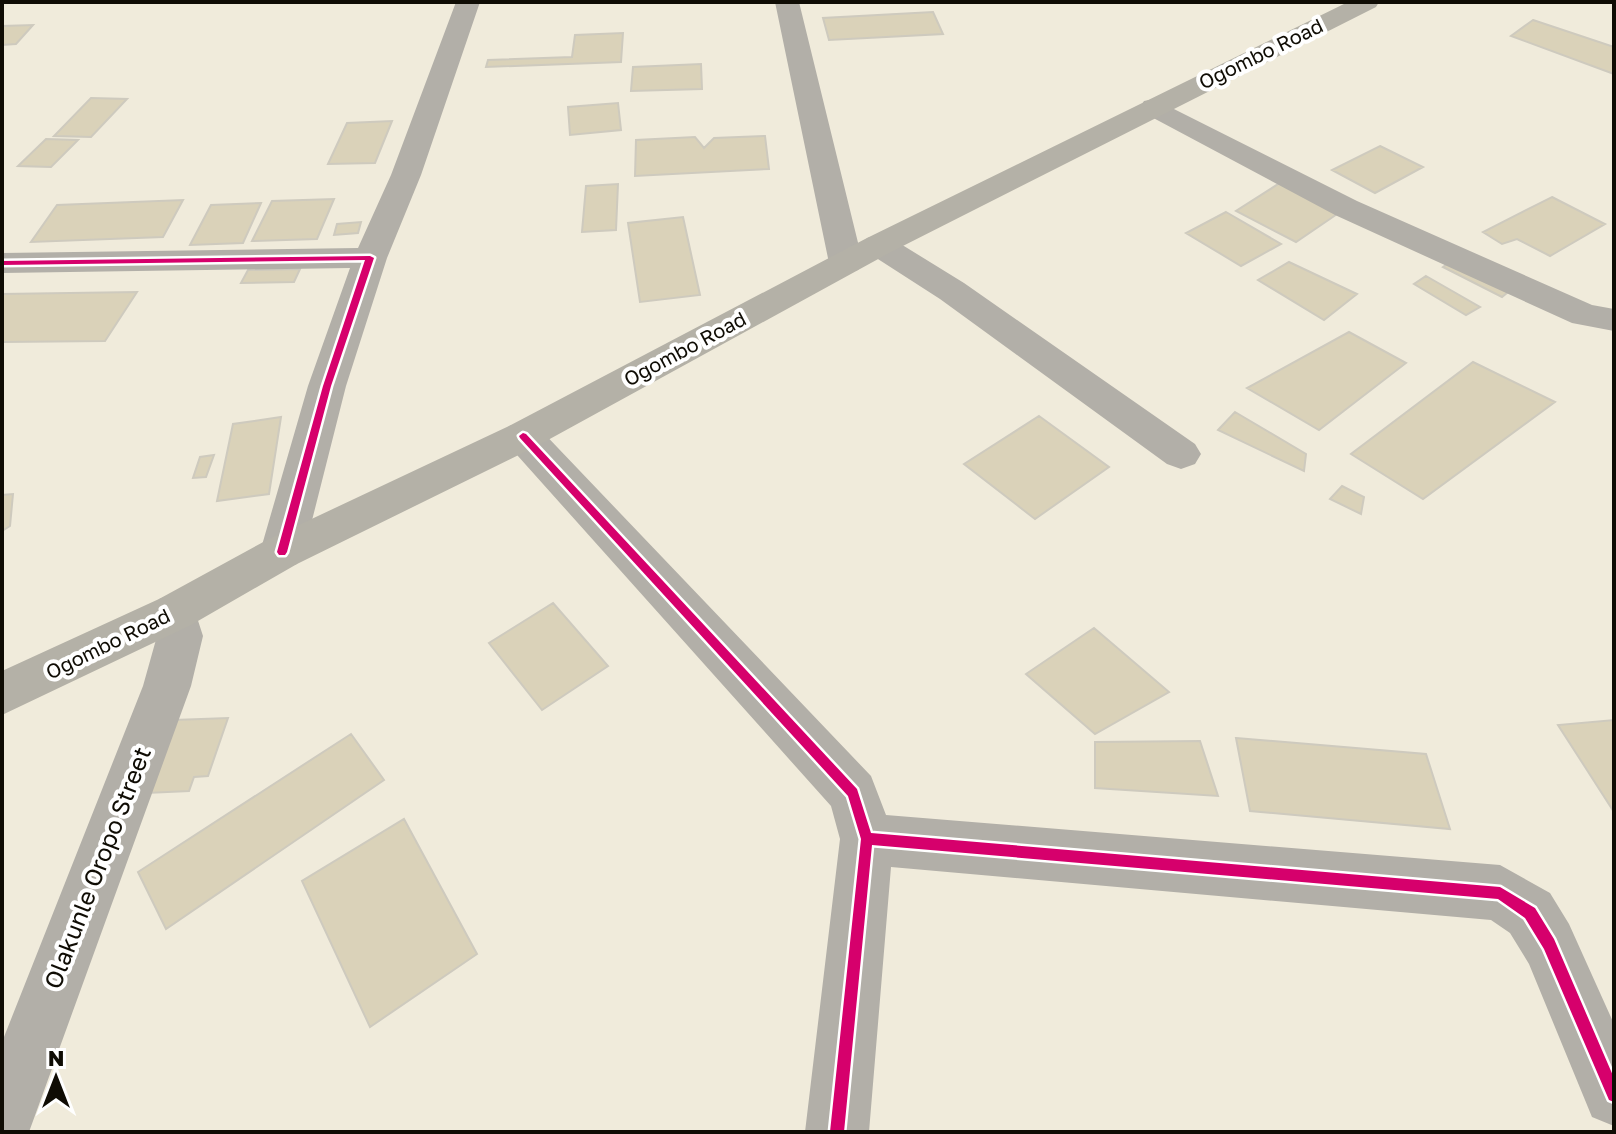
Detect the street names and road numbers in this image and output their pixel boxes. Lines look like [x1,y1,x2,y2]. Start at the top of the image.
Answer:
street label: Ogombo Road [1195,13,1327,94]
street label: Ogombo Road [619,306,750,390]
street label: Ogombo Road [42,603,174,684]
street label: Olakunle Oropo Street [37,742,156,992]

